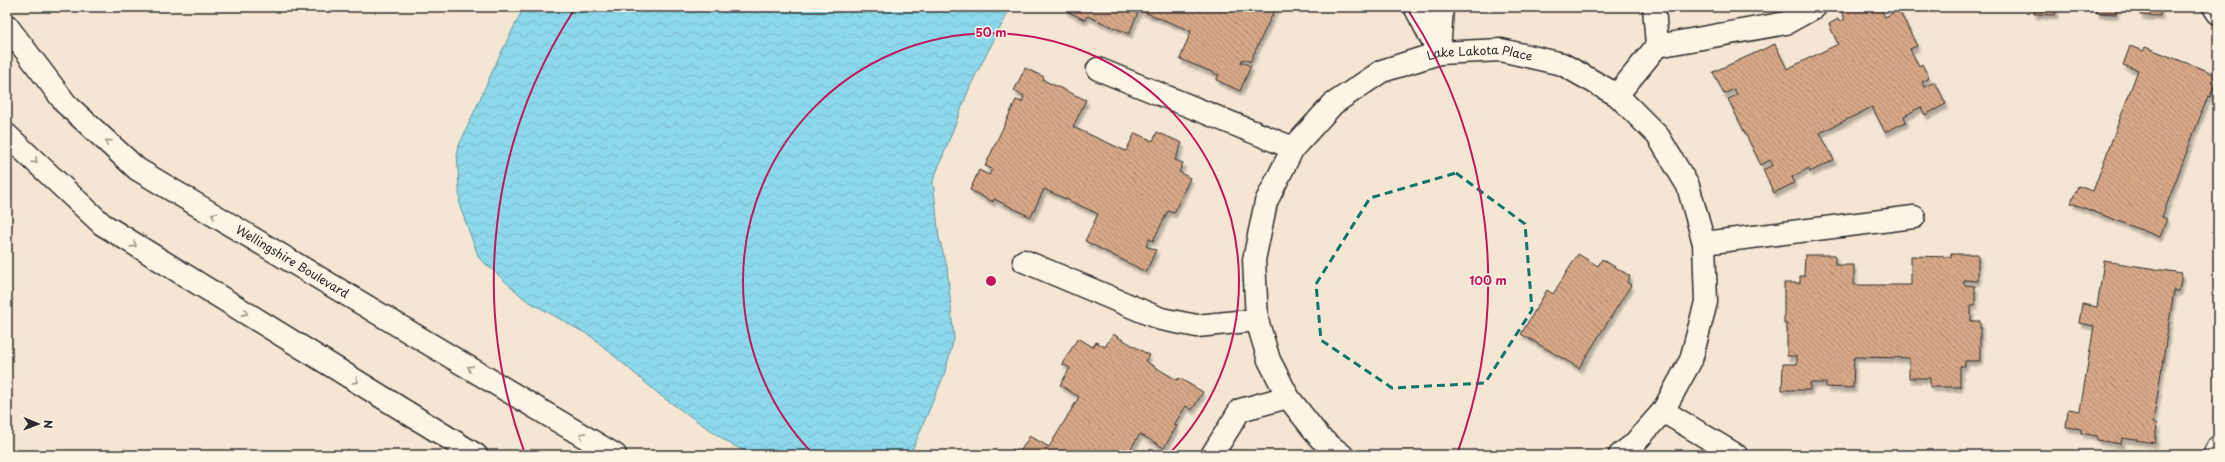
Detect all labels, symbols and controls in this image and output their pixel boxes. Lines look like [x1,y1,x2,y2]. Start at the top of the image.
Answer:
text: 50 m [975,23,1007,41]
street label: Lake Lakota Place [1424,40,1534,65]
one-way arrow [105,139,113,146]
one-way arrow [30,157,38,164]
one-way arrow [211,213,218,220]
street label: Wellingshire Boulevard [233,220,353,302]
one-way arrow [130,240,137,247]
text: 100 m [1469,271,1507,289]
centre of rings [984,274,998,288]
one-way arrow [241,308,248,315]
one-way arrow [467,366,474,373]
one-way arrow [352,376,359,384]
north arrow [18,404,58,444]
text: N [40,420,57,429]
one-way arrow [579,432,586,440]

